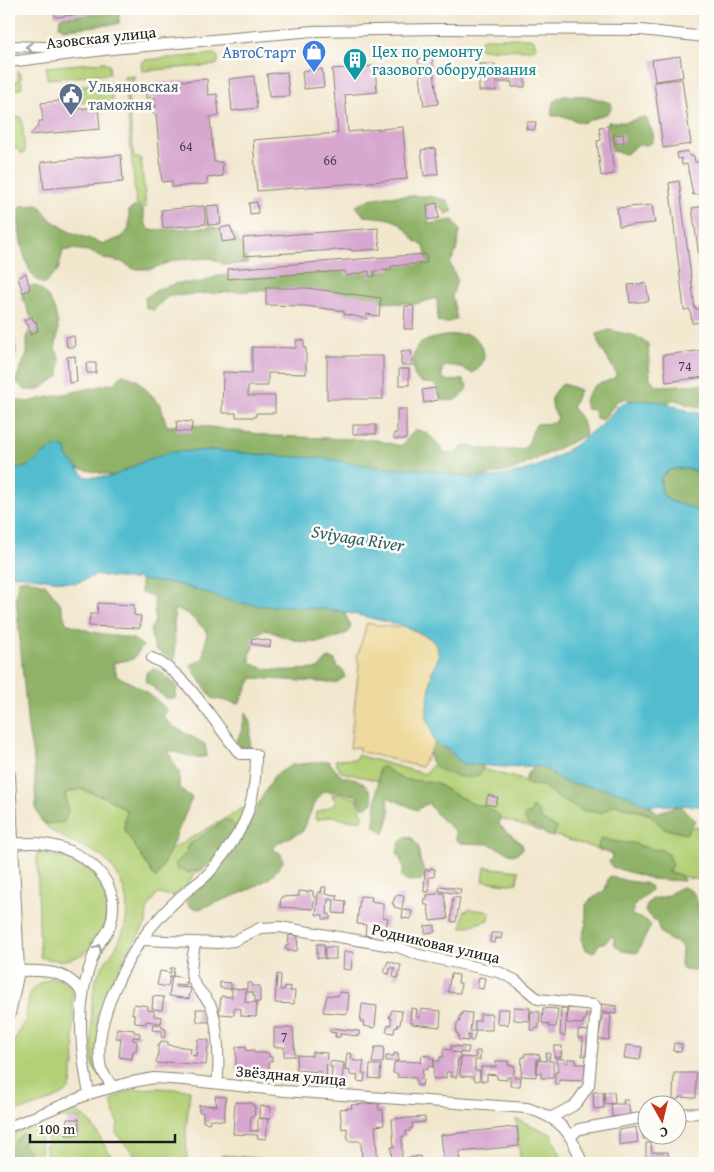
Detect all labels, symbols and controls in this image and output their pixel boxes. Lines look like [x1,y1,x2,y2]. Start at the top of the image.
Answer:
street label: Азовская улица [45,19,158,55]
shop icon: АвтоСтарт [301,39,327,73]
place label: Цех по ремонту газового оборудования [372,39,536,81]
place label: АвтоСтарт [222,40,296,64]
one-way arrow [24,41,32,52]
building icon: Цех по ремонту газового оборудования [342,47,368,81]
place label: Ульяновская таможня [88,74,179,116]
public building icon: Ульяновская таможня [58,82,84,116]
house number: 64 [179,136,193,156]
house number: 66 [323,150,337,170]
house number: 74 [678,356,692,376]
water label: Sviyaga River [310,517,408,559]
street label: Родниковая улица [369,917,503,970]
one-way arrow [92,944,102,953]
house number: 7 [281,1027,288,1047]
street label: Звёздная улица [235,1058,348,1092]
north arrow [636,1094,686,1144]
scale bar [30,1112,175,1144]
text: 100 m [38,1118,76,1139]
text: С [658,1122,669,1143]

